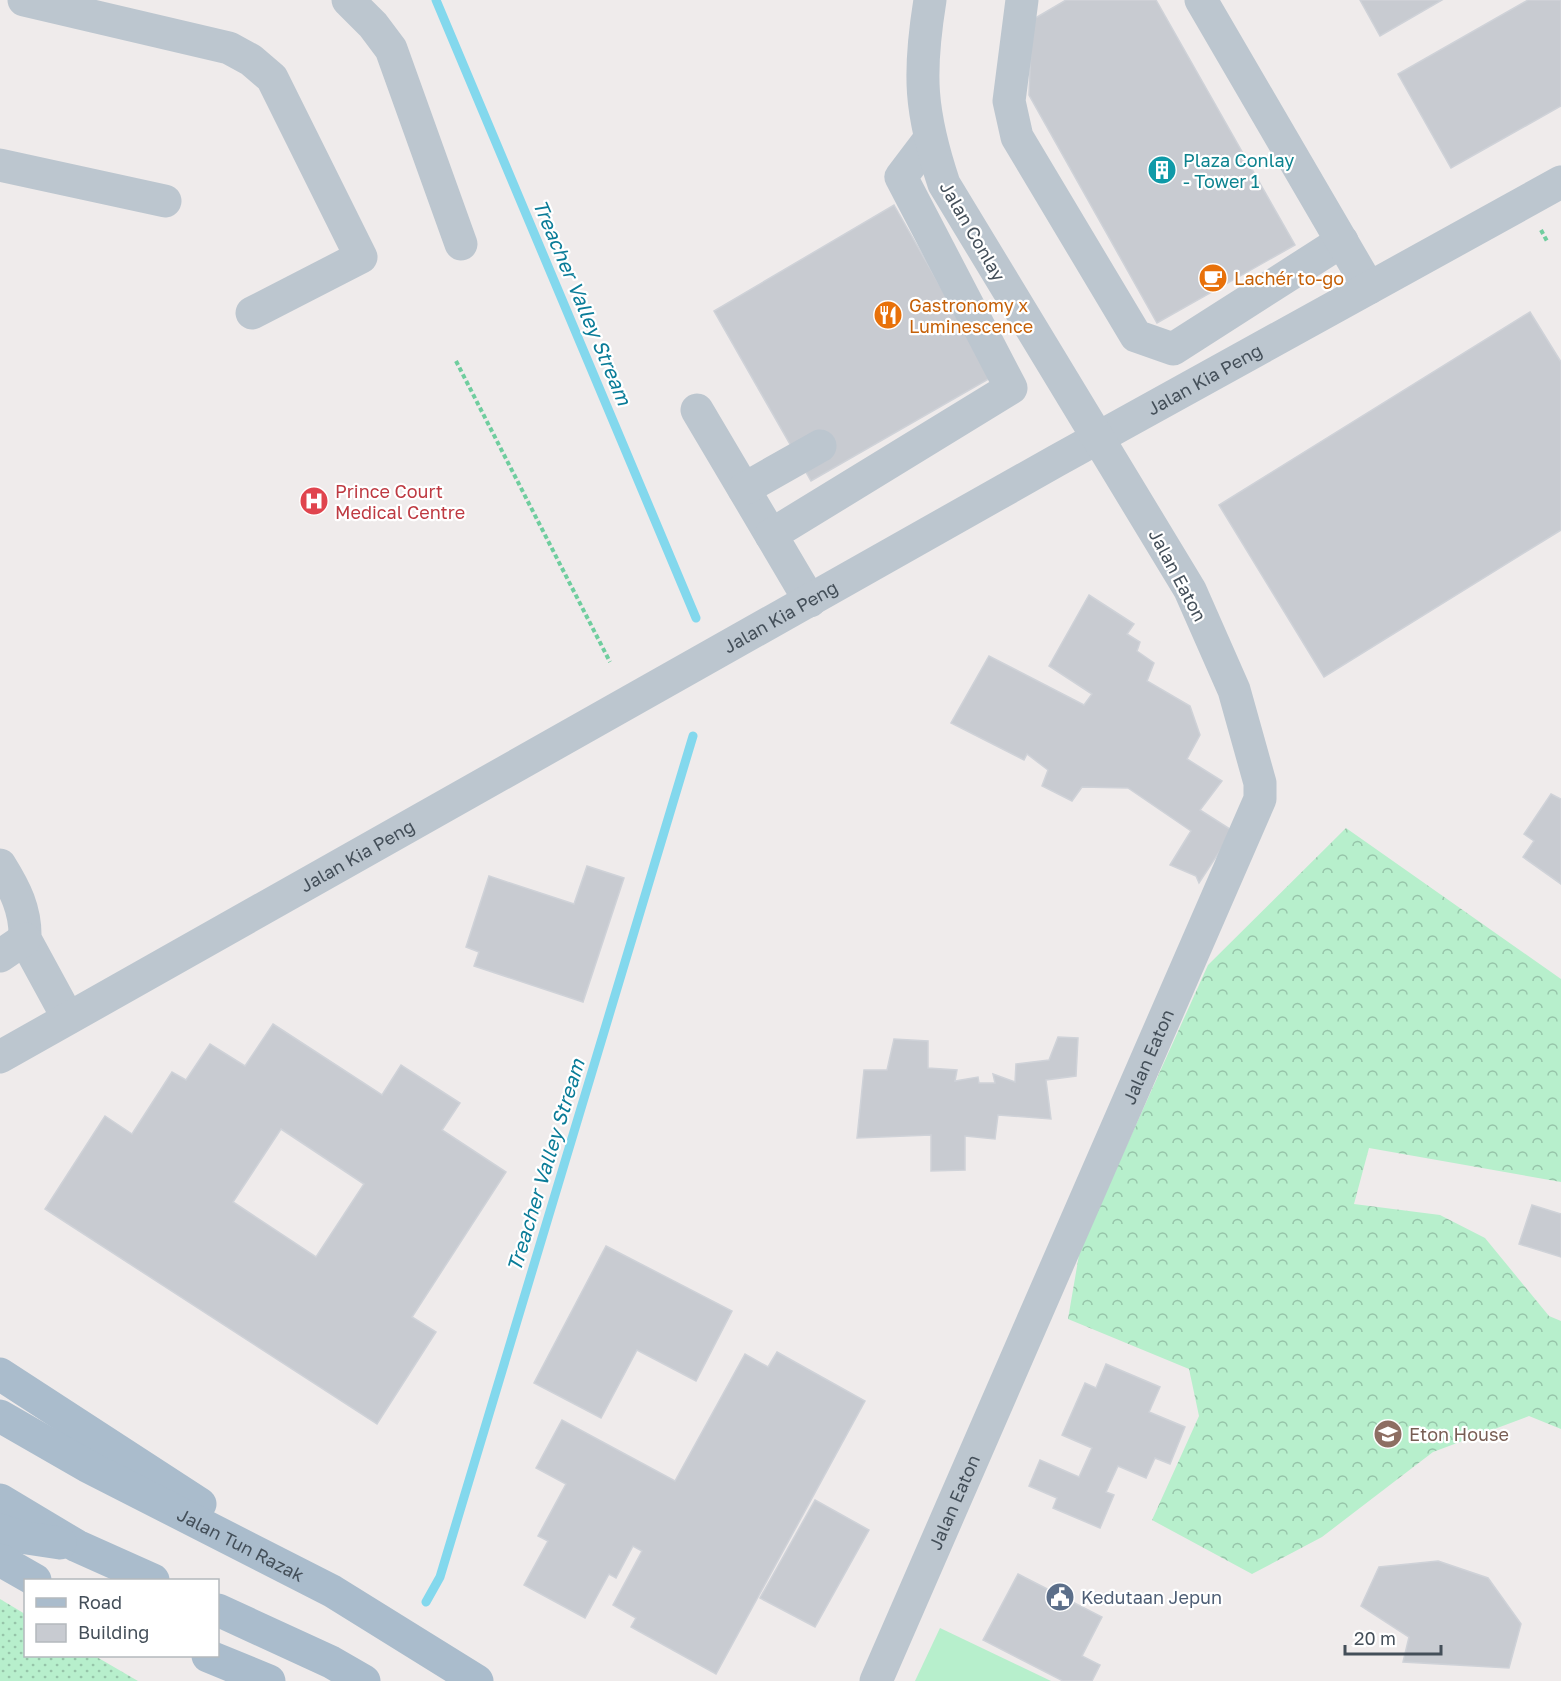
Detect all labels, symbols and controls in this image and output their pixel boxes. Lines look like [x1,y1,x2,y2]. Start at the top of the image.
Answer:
place label: Plaza Conlay - Tower 1 [1183,149,1294,192]
building icon: Plaza Conlay - Tower 1 [1146,154,1178,186]
street label: Jalan Conlay [936,177,1010,285]
water label: Treacher Valley Stream [528,196,638,410]
cafe icon: Lachér to-go [1197,262,1229,294]
place label: Lachér to-go [1234,267,1344,289]
place label: Gastronomy x Luminescence [909,294,1033,337]
restaurant icon: Gastronomy x Luminescence [872,299,904,331]
street label: Jalan Kia Peng [1143,339,1266,420]
place label: Prince Court Medical Centre [335,480,465,523]
hospital icon: Prince Court Medical Centre [298,485,330,517]
street label: Jalan Eaton [1144,525,1212,625]
street label: Jalan Kia Peng [719,576,841,658]
street label: Jalan Kia Peng [296,814,418,896]
street label: Jalan Eaton [1117,1006,1178,1108]
water label: Treacher Valley Stream [501,1055,590,1274]
school or university icon: Eton House [1372,1418,1404,1450]
place label: Eton House [1409,1423,1509,1445]
street label: Jalan Eaton [923,1451,984,1553]
street label: Jalan Tun Razak [174,1503,308,1586]
legend [24,1579,219,1657]
public building icon: Kedutaan Jepun [1044,1581,1076,1613]
place label: Kedutaan Jepun [1081,1586,1222,1608]
text: Road [78,1591,122,1613]
scale bar [1345,1618,1441,1656]
text: Building [78,1621,149,1643]
text: 20 m [1354,1627,1396,1649]

